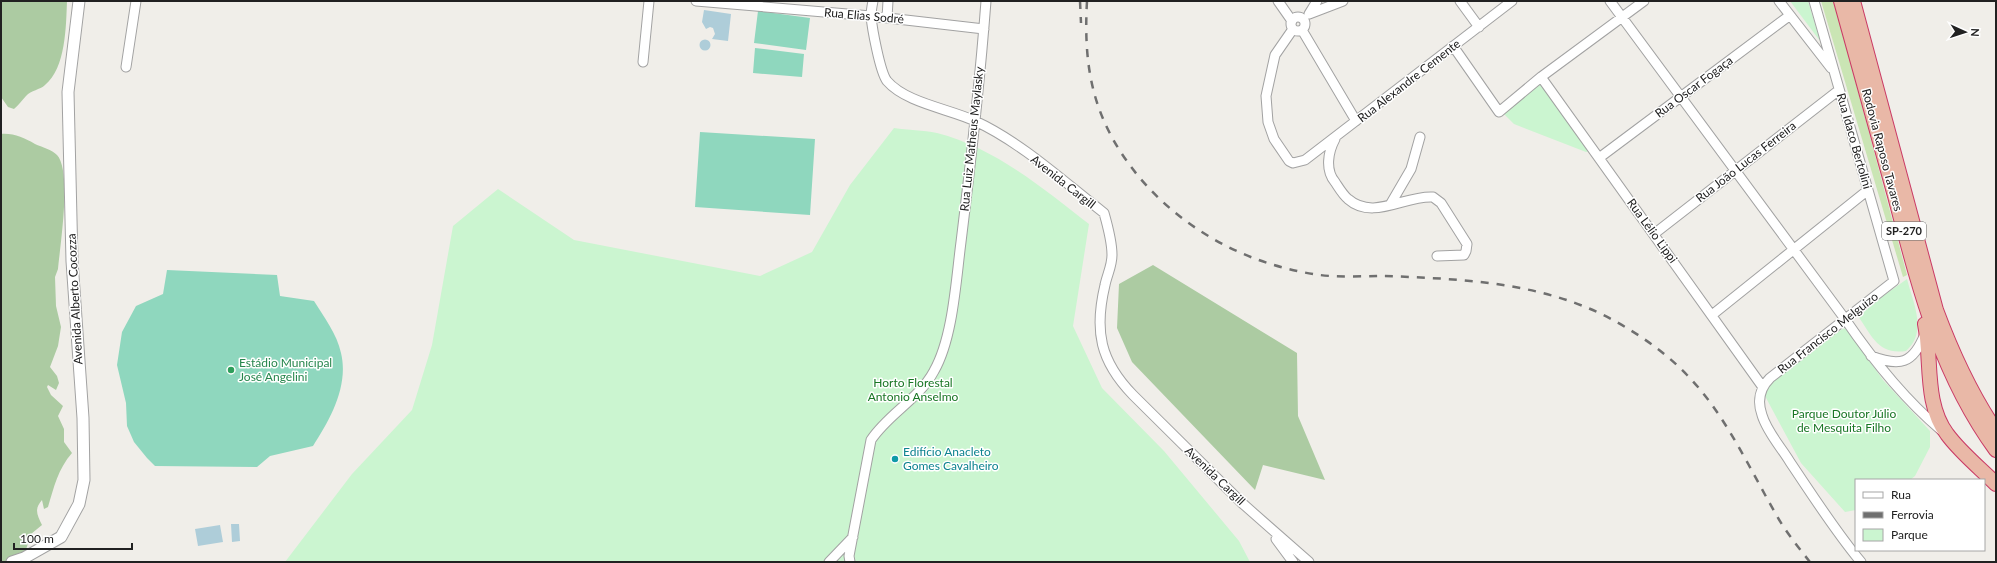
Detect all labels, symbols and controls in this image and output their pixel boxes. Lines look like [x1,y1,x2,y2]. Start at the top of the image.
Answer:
street label: Rua Elias Sodré [823,5,905,26]
north arrow [1945,12,1985,52]
text: N [1969,28,1982,37]
street label: Rua Alexandre Cemente [1354,36,1463,125]
street label: Rua Oscar Fogaça [1652,52,1736,121]
street label: Rua Luiz Matheus Maylasky [956,65,987,212]
street label: Rodovia Raposo Tavares [1859,87,1906,213]
street label: Rua Idaco Bertolini [1834,91,1875,191]
street label: Rua João Lucas Ferreira [1693,118,1799,205]
street label: Avenida Cargill [1028,152,1099,212]
street label: Rua Lélio Lippi [1624,196,1681,266]
road number: SP-270 [1882,222,1926,240]
street label: Avenida Alberto Cocozza [64,233,85,365]
street label: Rua Francisco Melguizo [1774,289,1881,377]
place label: Estádio Municipal José Angelini [239,355,332,384]
marker: Estádio Municipal José Angelini [226,365,236,375]
park label: Horto Florestal Antonio Anselmo [868,375,959,404]
park label: Parque Doutor Júlio de Mesquita Filho [1792,406,1896,435]
street label: Avenida Cargill [1182,443,1249,508]
place label: Edifício Anacleto Gomes Cavalheiro [903,444,999,473]
marker: Edifício Anacleto Gomes Cavalheiro [890,454,900,464]
legend [1855,479,1985,551]
text: Rua [1891,487,1911,502]
text: Ferrovia [1891,507,1934,522]
scale bar [14,525,132,551]
text: Parque [1891,527,1928,542]
text: 100 m [20,531,54,546]

